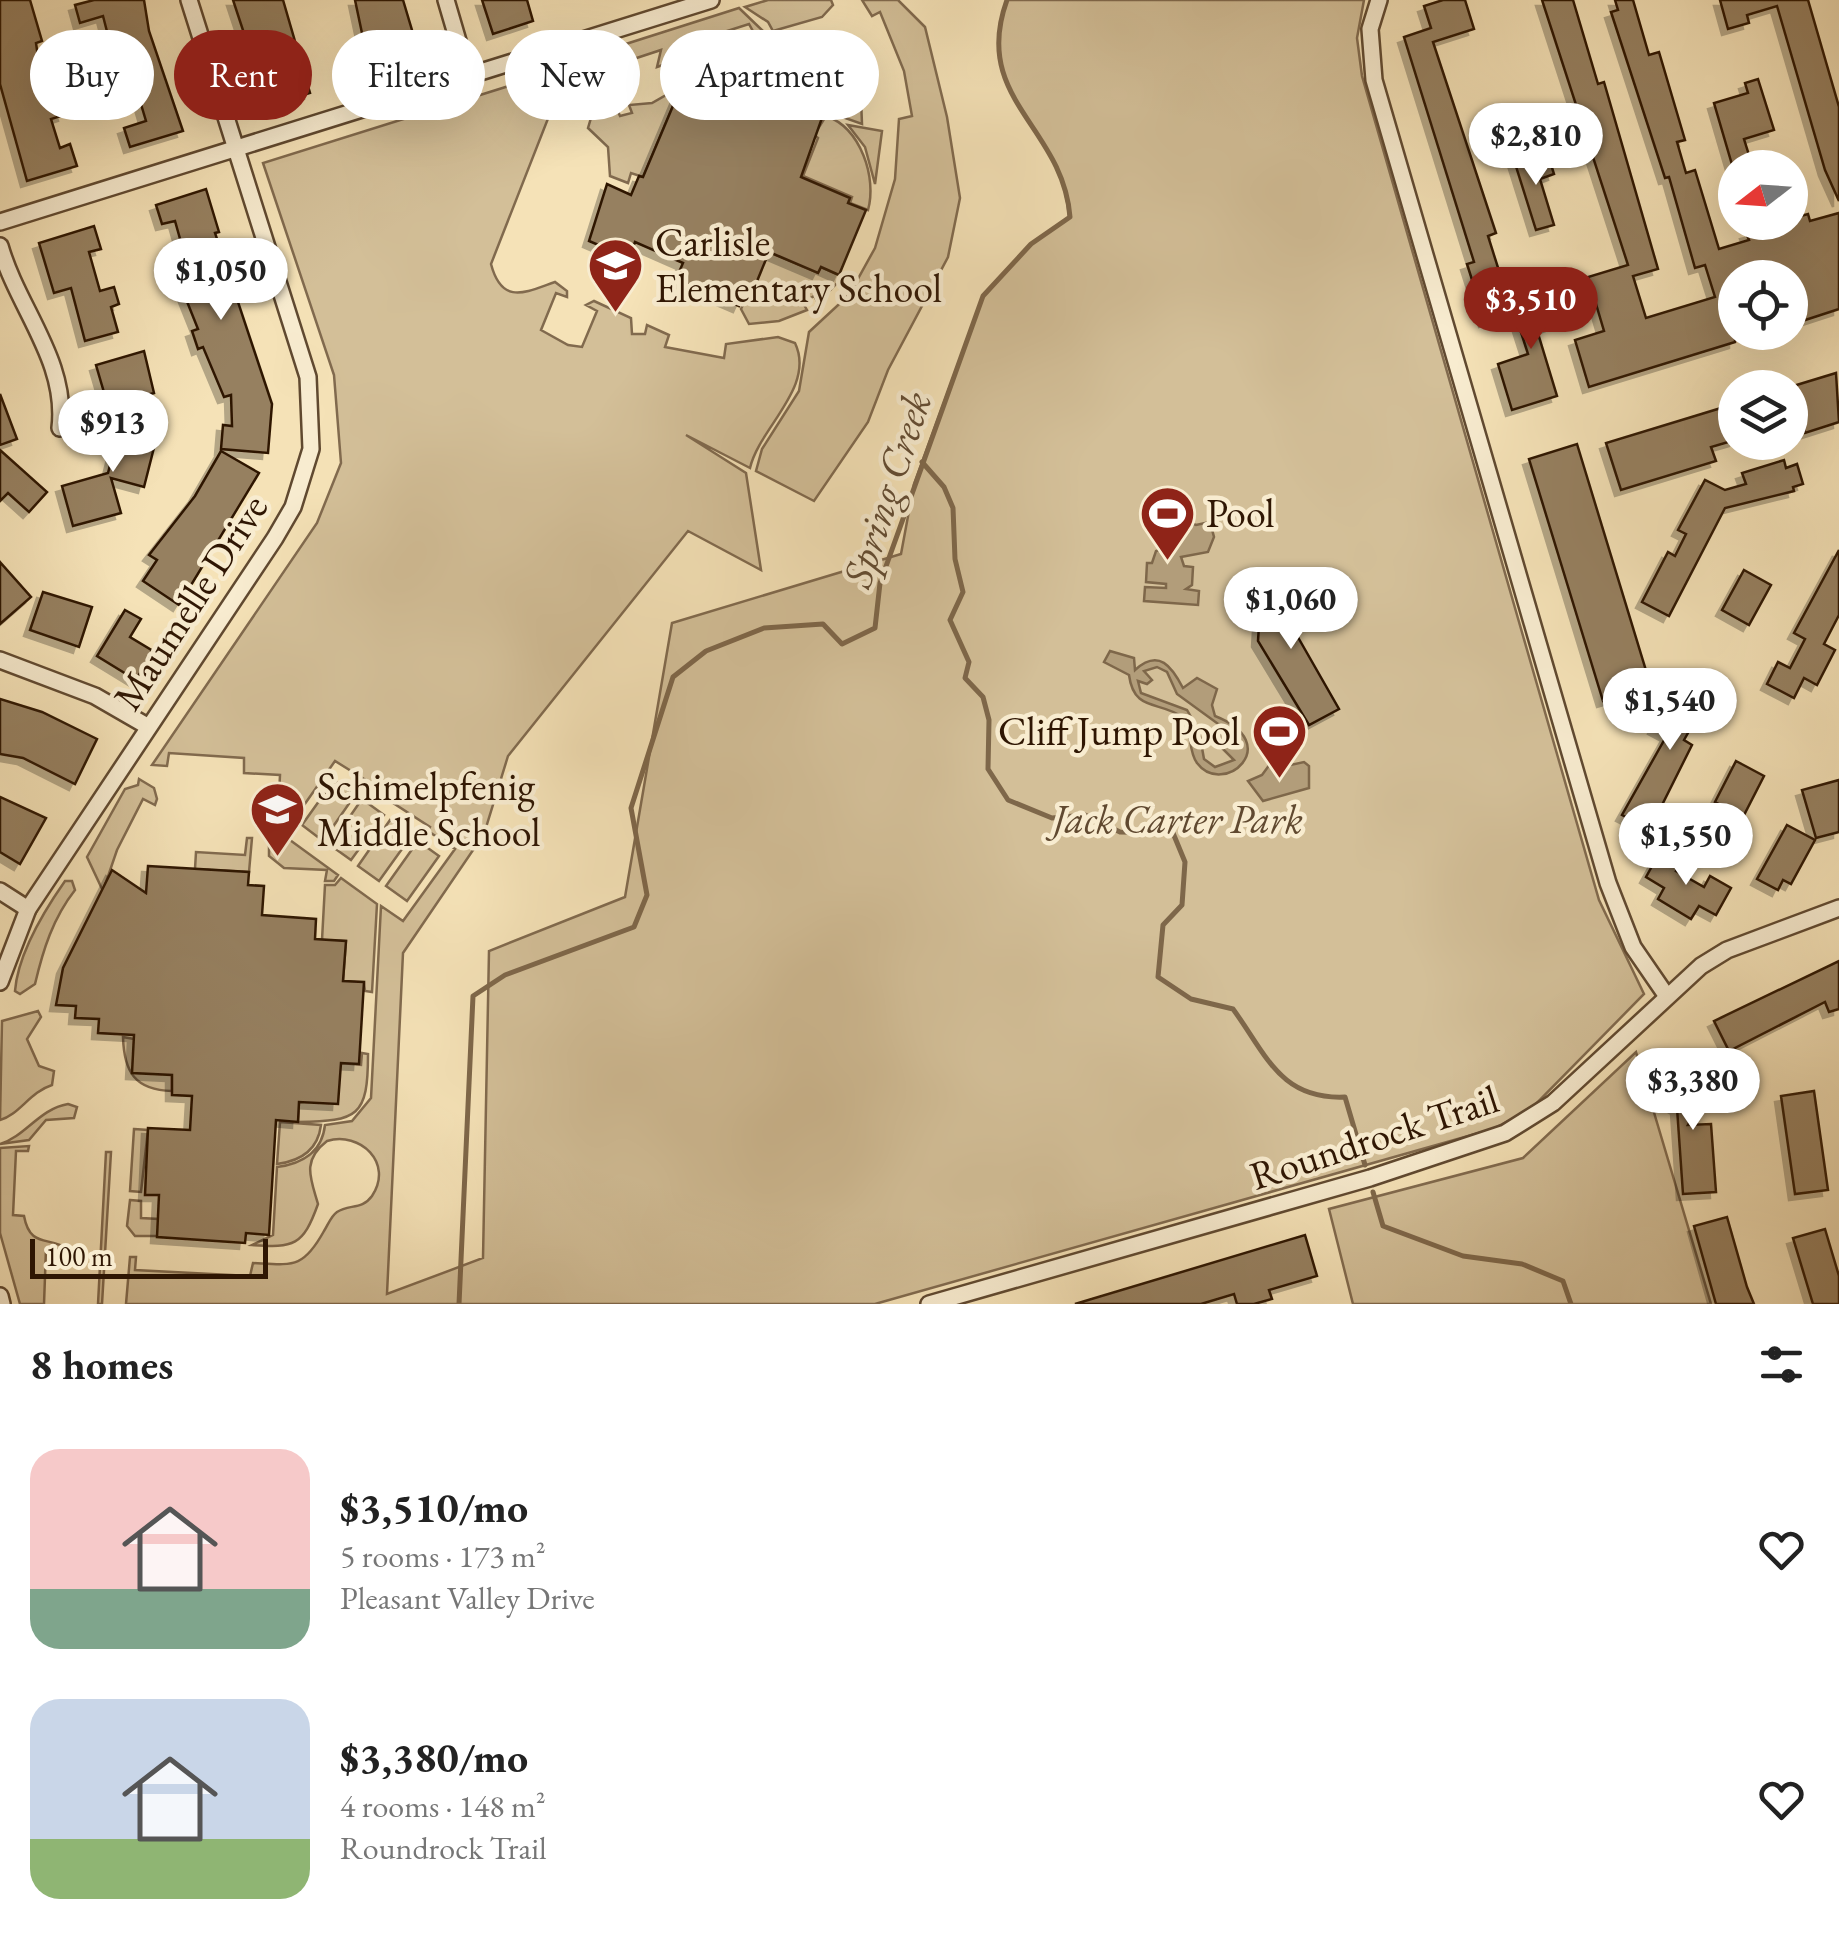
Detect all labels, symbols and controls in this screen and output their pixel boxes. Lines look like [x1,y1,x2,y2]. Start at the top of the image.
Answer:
chip: Buy [30,30,154,120]
chip: Rent [174,30,312,120]
chip: Filters [332,30,485,120]
chip: New [505,30,640,120]
chip: Apartment [660,30,879,120]
pin: $2,810 [1455,103,1617,188]
text: $2,810 [1491,114,1581,156]
north arrow [1718,150,1808,240]
map controls [1718,150,1808,460]
place label: Carlisle Elementary School [655,216,942,314]
school or university icon: Carlisle Elementary School [586,235,646,314]
pin: $1,050 [140,238,302,323]
text: $1,050 [176,249,266,291]
button: locate [1718,260,1808,350]
pin: $3,510 [1450,267,1612,352]
text: $3,510 [1486,278,1576,320]
button: layers [1718,370,1808,460]
water label: Spring Creek [829,384,944,595]
pin: $913 [54,390,172,475]
text: $913 [80,401,146,443]
sports icon: Pool [1137,483,1197,562]
street label: Maumelle Drive [101,484,279,720]
place label: Pool [1206,487,1275,539]
pin: $1,060 [1210,567,1372,652]
text: $1,060 [1246,578,1336,620]
pin: $1,540 [1589,668,1751,753]
text: $1,540 [1625,679,1715,721]
sports icon: Cliff Jump Pool [1249,701,1309,780]
place label: Cliff Jump Pool [998,705,1240,757]
place label: Schimelpfenig Middle School [317,760,541,858]
school or university icon: Schimelpfenig Middle School [248,779,308,858]
park label: Jack Carter Park [1045,793,1303,845]
pin: $1,550 [1605,803,1767,888]
text: $1,550 [1641,814,1731,856]
pin: $3,380 [1612,1048,1774,1133]
text: $3,380 [1648,1059,1738,1101]
street label: Roundrock Trail [1243,1072,1505,1202]
scale bar [30,1234,268,1278]
text: 100 m [45,1238,113,1274]
text: 8 homes [30,1337,173,1392]
icon: filters [1754,1337,1809,1392]
text: $3,510/mo [340,1480,528,1535]
icon: home [110,1489,230,1609]
icon: heart [1754,1522,1809,1577]
text: 5 rooms · 173 m² [340,1535,546,1577]
text: Pleasant Valley Drive [340,1577,595,1619]
text: $3,380/mo [340,1730,528,1785]
icon: home [110,1739,230,1859]
icon: heart [1754,1772,1809,1827]
text: 4 rooms · 148 m² [340,1785,546,1827]
text: Roundrock Trail [340,1827,547,1869]

